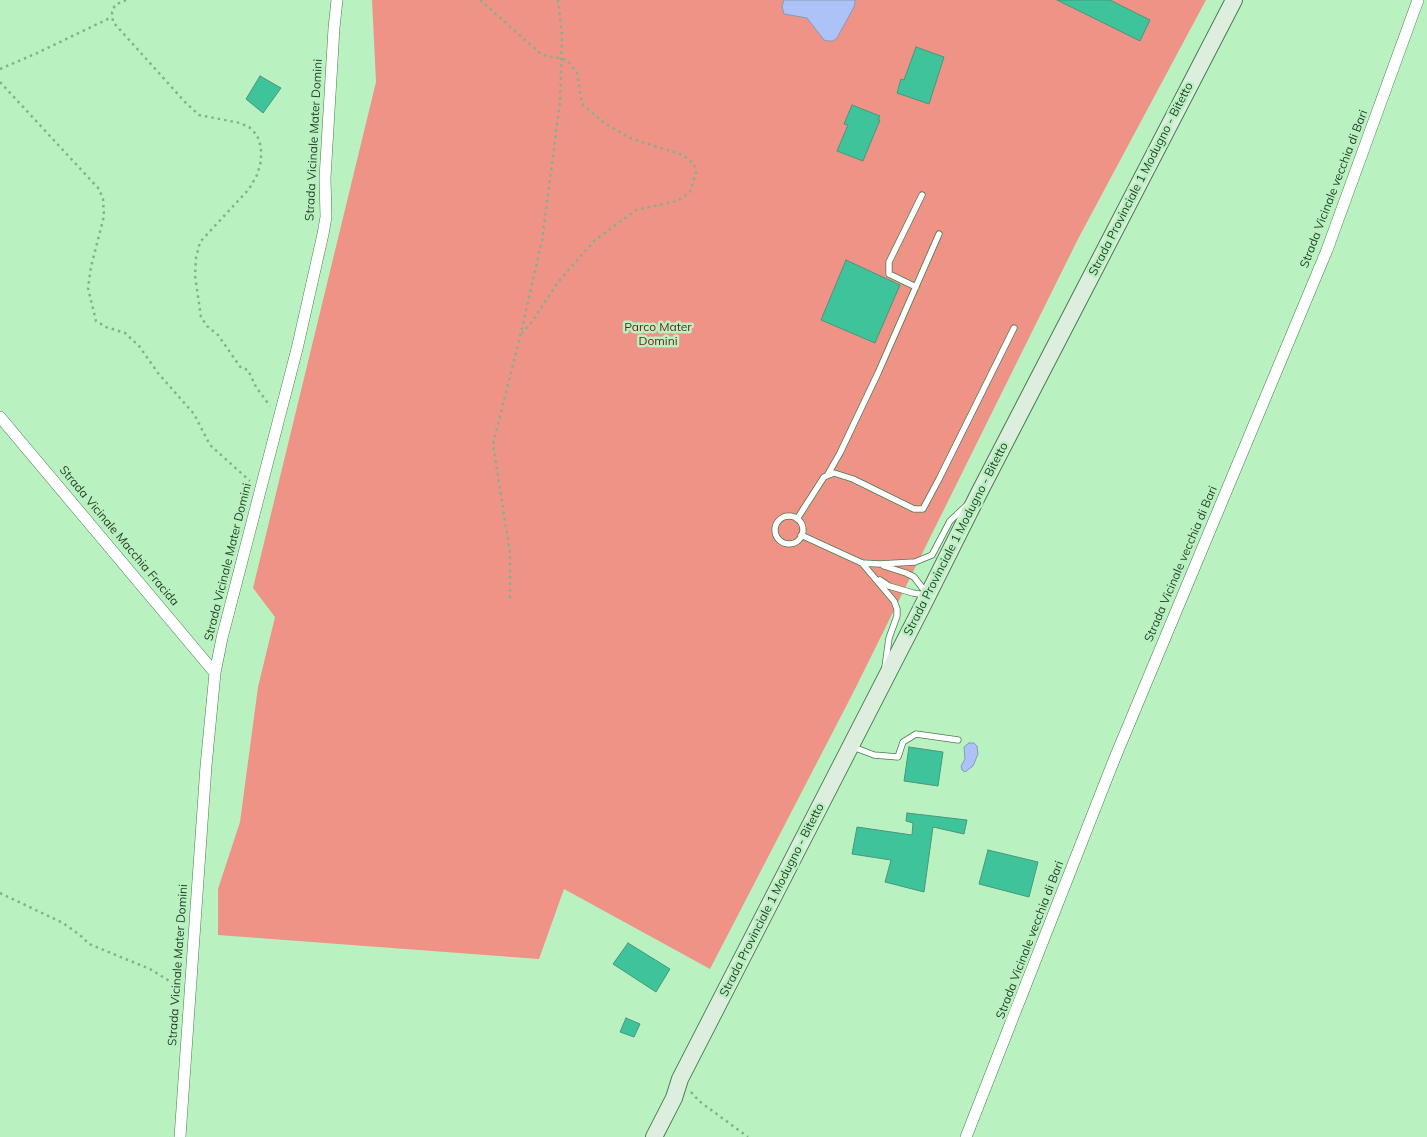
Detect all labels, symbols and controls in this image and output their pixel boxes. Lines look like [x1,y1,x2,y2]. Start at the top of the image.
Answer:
street label: Strada Vicinale Mater Domini [303,59,325,221]
street label: Strada Provinciale 1 Modugno - Bitetto [1086,80,1196,278]
street label: Strada Vicinale vecchia di Bari [1297,108,1371,270]
park label: Parco Mater Domini [624,320,692,348]
street label: Strada Provinciale 1 Modugno - Bitetto [901,440,1011,638]
street label: Strada Vicinale Macchia Fracida [56,463,182,609]
street label: Strada Vicinale Mater Domini [201,482,255,642]
street label: Strada Vicinale vecchia di Bari [1142,484,1220,644]
street label: Strada Provinciale 1 Modugno - Bitetto [717,801,827,999]
street label: Strada Vicinale vecchia di Bari [993,859,1067,1021]
street label: Strada Vicinale Mater Domini [165,884,191,1046]

